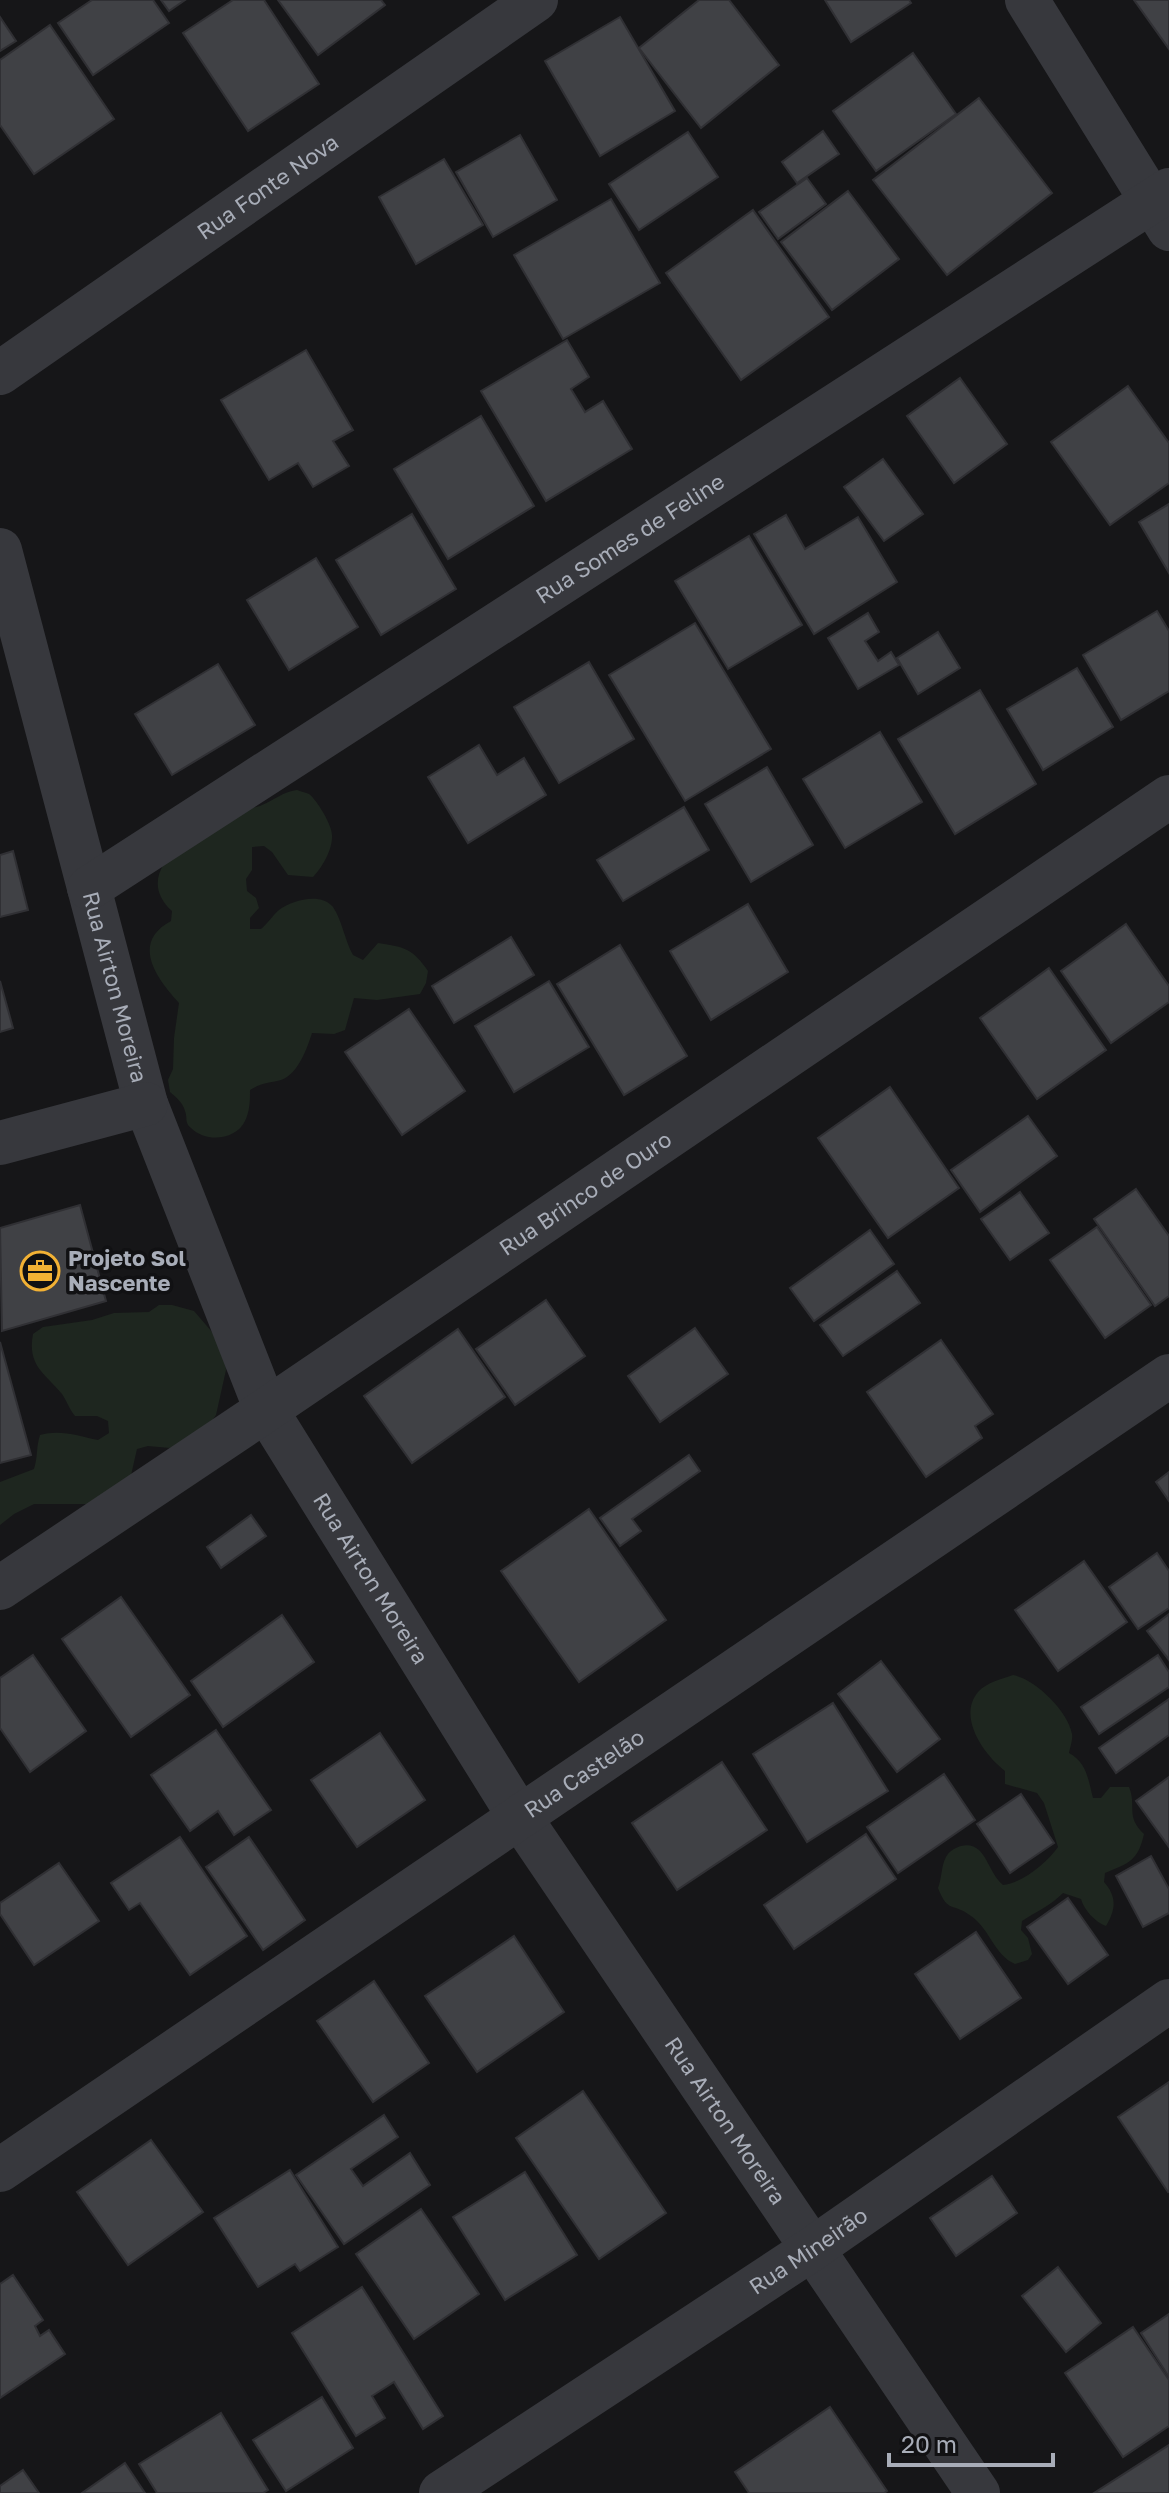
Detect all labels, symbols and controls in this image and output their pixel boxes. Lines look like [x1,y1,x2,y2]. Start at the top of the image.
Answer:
street label: Rua Fonte Nova [192,128,343,245]
street label: Rua Somes de Feline [530,467,729,609]
street label: Rua Airton Moreira [78,888,154,1085]
street label: Rua Brinco de Ouro [494,1125,676,1261]
place label: Projeto Sol Nascente [68,1244,186,1296]
office icon: Projeto Sol Nascente [19,1250,61,1292]
street label: Rua Airton Moreira [308,1488,435,1669]
street label: Rua Castelão [519,1723,649,1823]
street label: Rua Airton Moreira [660,2031,792,2209]
street label: Rua Mineirão [744,2201,872,2300]
scale bar [889,2417,1053,2467]
text: 20 m [901,2429,957,2458]

